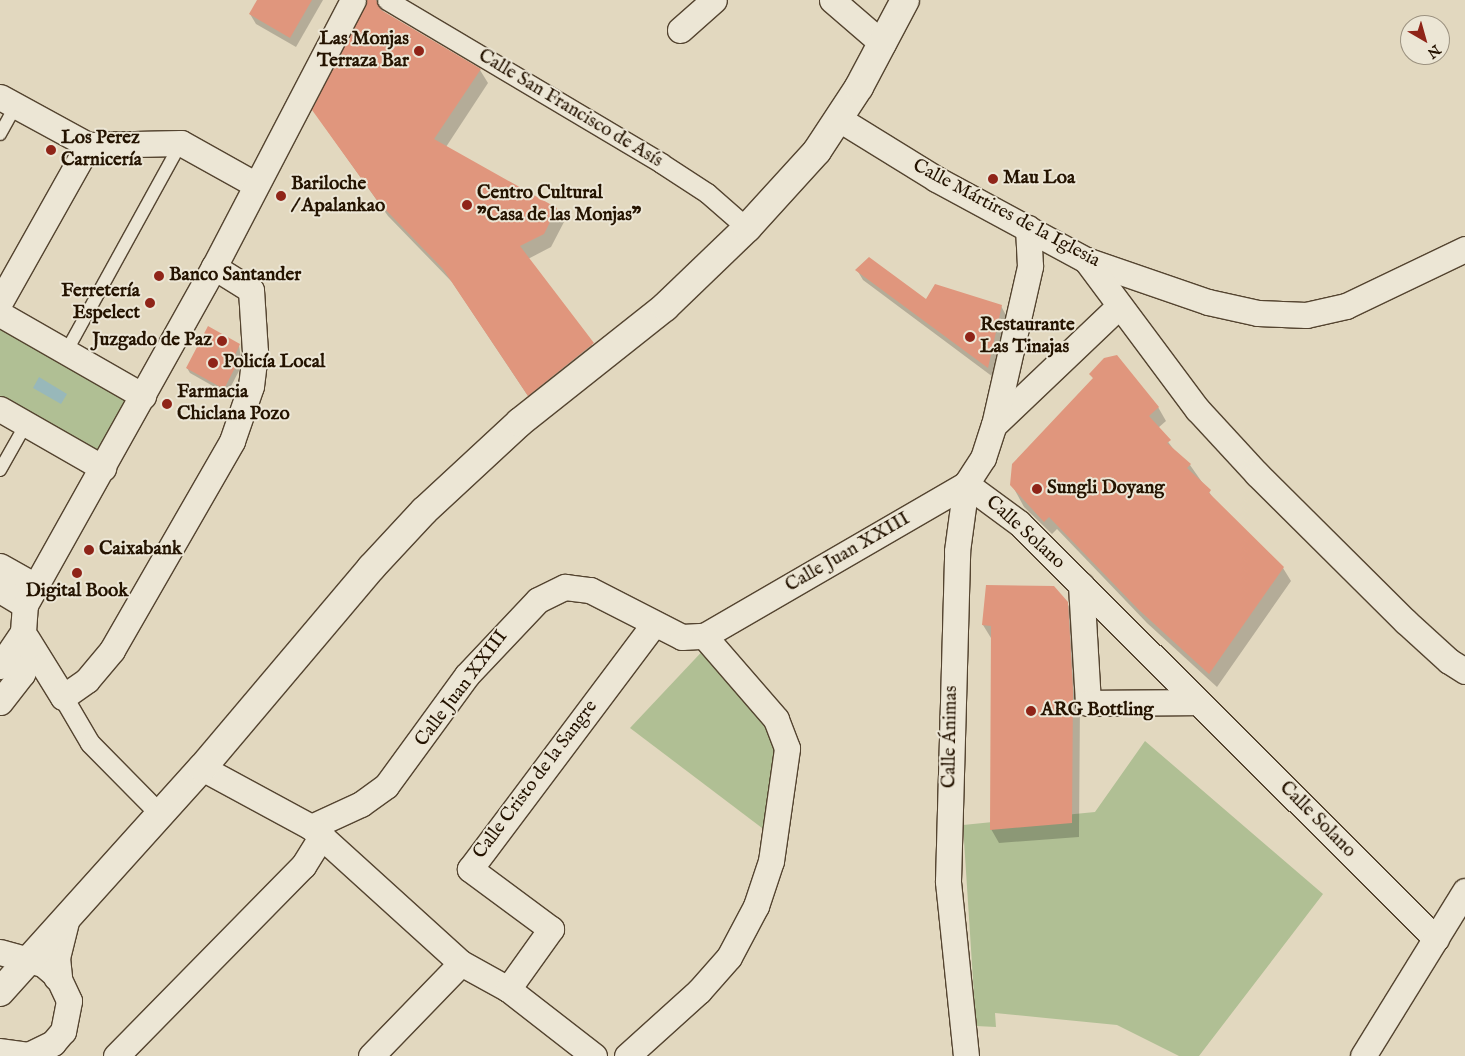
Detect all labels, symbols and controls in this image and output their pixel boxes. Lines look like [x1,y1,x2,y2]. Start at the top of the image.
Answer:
north arrow [1400,15,1450,65]
place label: Las Monjas Terraza Bar [317,29,409,73]
text: N [1423,40,1444,62]
marker: Las Monjas Terraza Bar [413,45,425,57]
street label: Calle San Francisco de Asís [474,45,666,173]
place label: Los Perez Carnicería [61,128,142,172]
marker: Los Perez Carnicería [45,144,57,156]
street label: Calle Mártires de la Iglesia [908,155,1104,273]
place label: Mau Loa [1003,168,1075,190]
marker: Mau Loa [987,173,999,185]
place label: Bariloche / Apalankao [291,174,385,218]
place label: Centro Cultural "Casa de las Monjas" [477,183,641,227]
marker: Bariloche / Apalankao [275,190,287,202]
marker: Centro Cultural "Casa de las Monjas" [461,199,473,211]
place label: Banco Santander [169,265,301,287]
marker: Banco Santander [153,270,165,282]
place label: Ferretería Espelect [61,281,140,325]
marker: Ferretería Espelect [144,297,156,309]
place label: Restaurante Las Tinajas [980,315,1075,359]
place label: Juzgado de Paz [92,330,212,352]
marker: Restaurante Las Tinajas [964,331,976,343]
marker: Juzgado de Paz [216,335,228,347]
place label: Policía Local [223,352,325,374]
marker: Policía Local [207,357,219,369]
place label: Farmacia Chiclana Pozo [177,382,290,426]
marker: Farmacia Chiclana Pozo [161,398,173,410]
place label: Sungli Doyang [1047,478,1165,500]
marker: Sungli Doyang [1031,483,1043,495]
street label: Calle Solano [981,492,1069,574]
street label: Calle Juan XXIII [782,508,914,598]
place label: Caixabank [99,539,182,561]
marker: Caixabank [83,544,95,556]
marker: Digital Book [71,567,83,579]
place label: Digital Book [26,581,128,603]
street label: Calle Juan XXIII [411,626,513,752]
street label: Calle Ánimas [939,686,963,788]
street label: Calle Cristo de la Sangre [469,696,603,864]
place label: ARG Bottling [1041,700,1154,722]
marker: ARG Bottling [1025,705,1037,717]
street label: Calle Solano [1274,777,1360,863]

